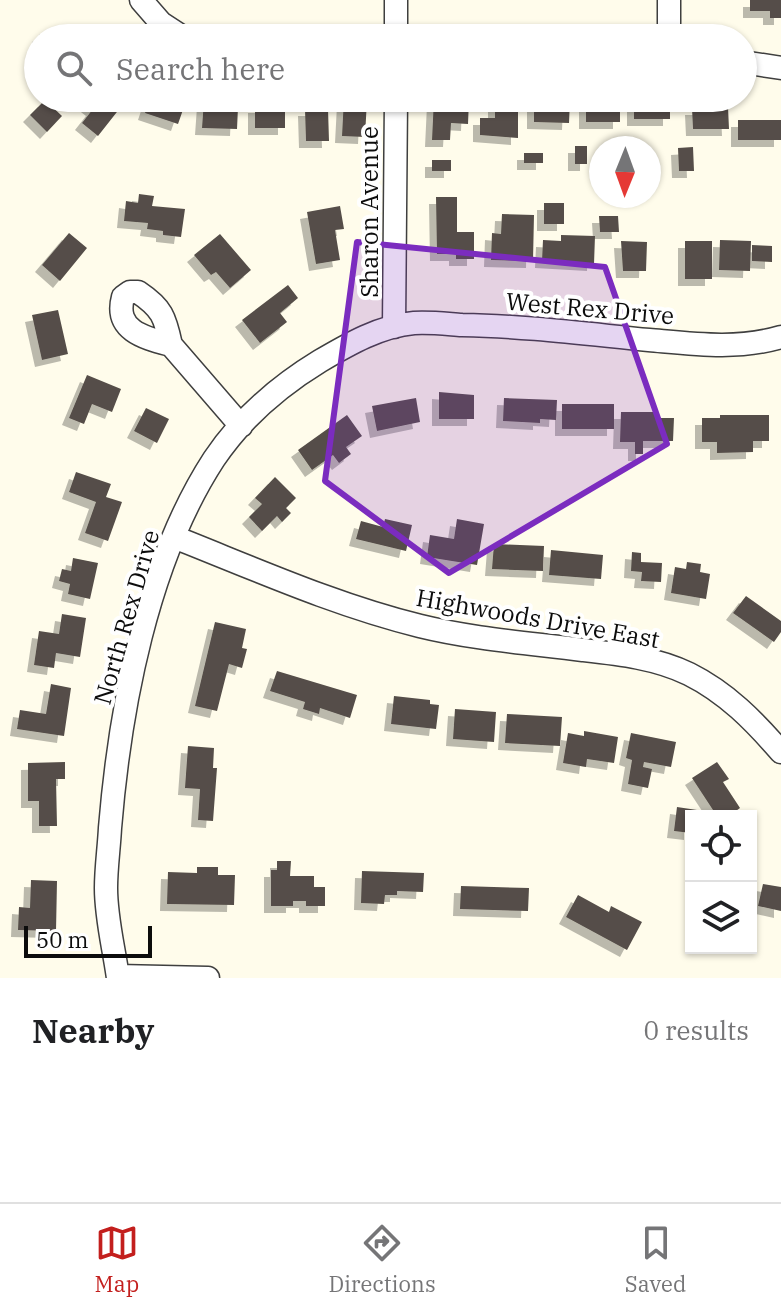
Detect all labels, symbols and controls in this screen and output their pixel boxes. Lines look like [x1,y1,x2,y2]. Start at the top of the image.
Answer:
search box [24,24,757,112]
icon: search [52,46,96,90]
text: Search here [116,49,285,88]
street label: Sharon Avenue [353,126,385,298]
north arrow [589,136,661,208]
street label: West Rex Drive [505,285,675,331]
street label: North Rex Drive [86,526,166,708]
street label: Highwoods Drive East [414,581,662,655]
map controls [685,810,757,954]
button: locate [685,810,757,882]
button: layers [685,882,757,954]
scale bar [24,922,152,958]
text: 50 m [36,925,88,954]
text: Nearby [32,1008,154,1052]
text: 0 results [643,1013,749,1047]
tab: Map [95,1221,139,1298]
tab: Directions [328,1221,436,1298]
tab: Saved [625,1221,686,1298]

